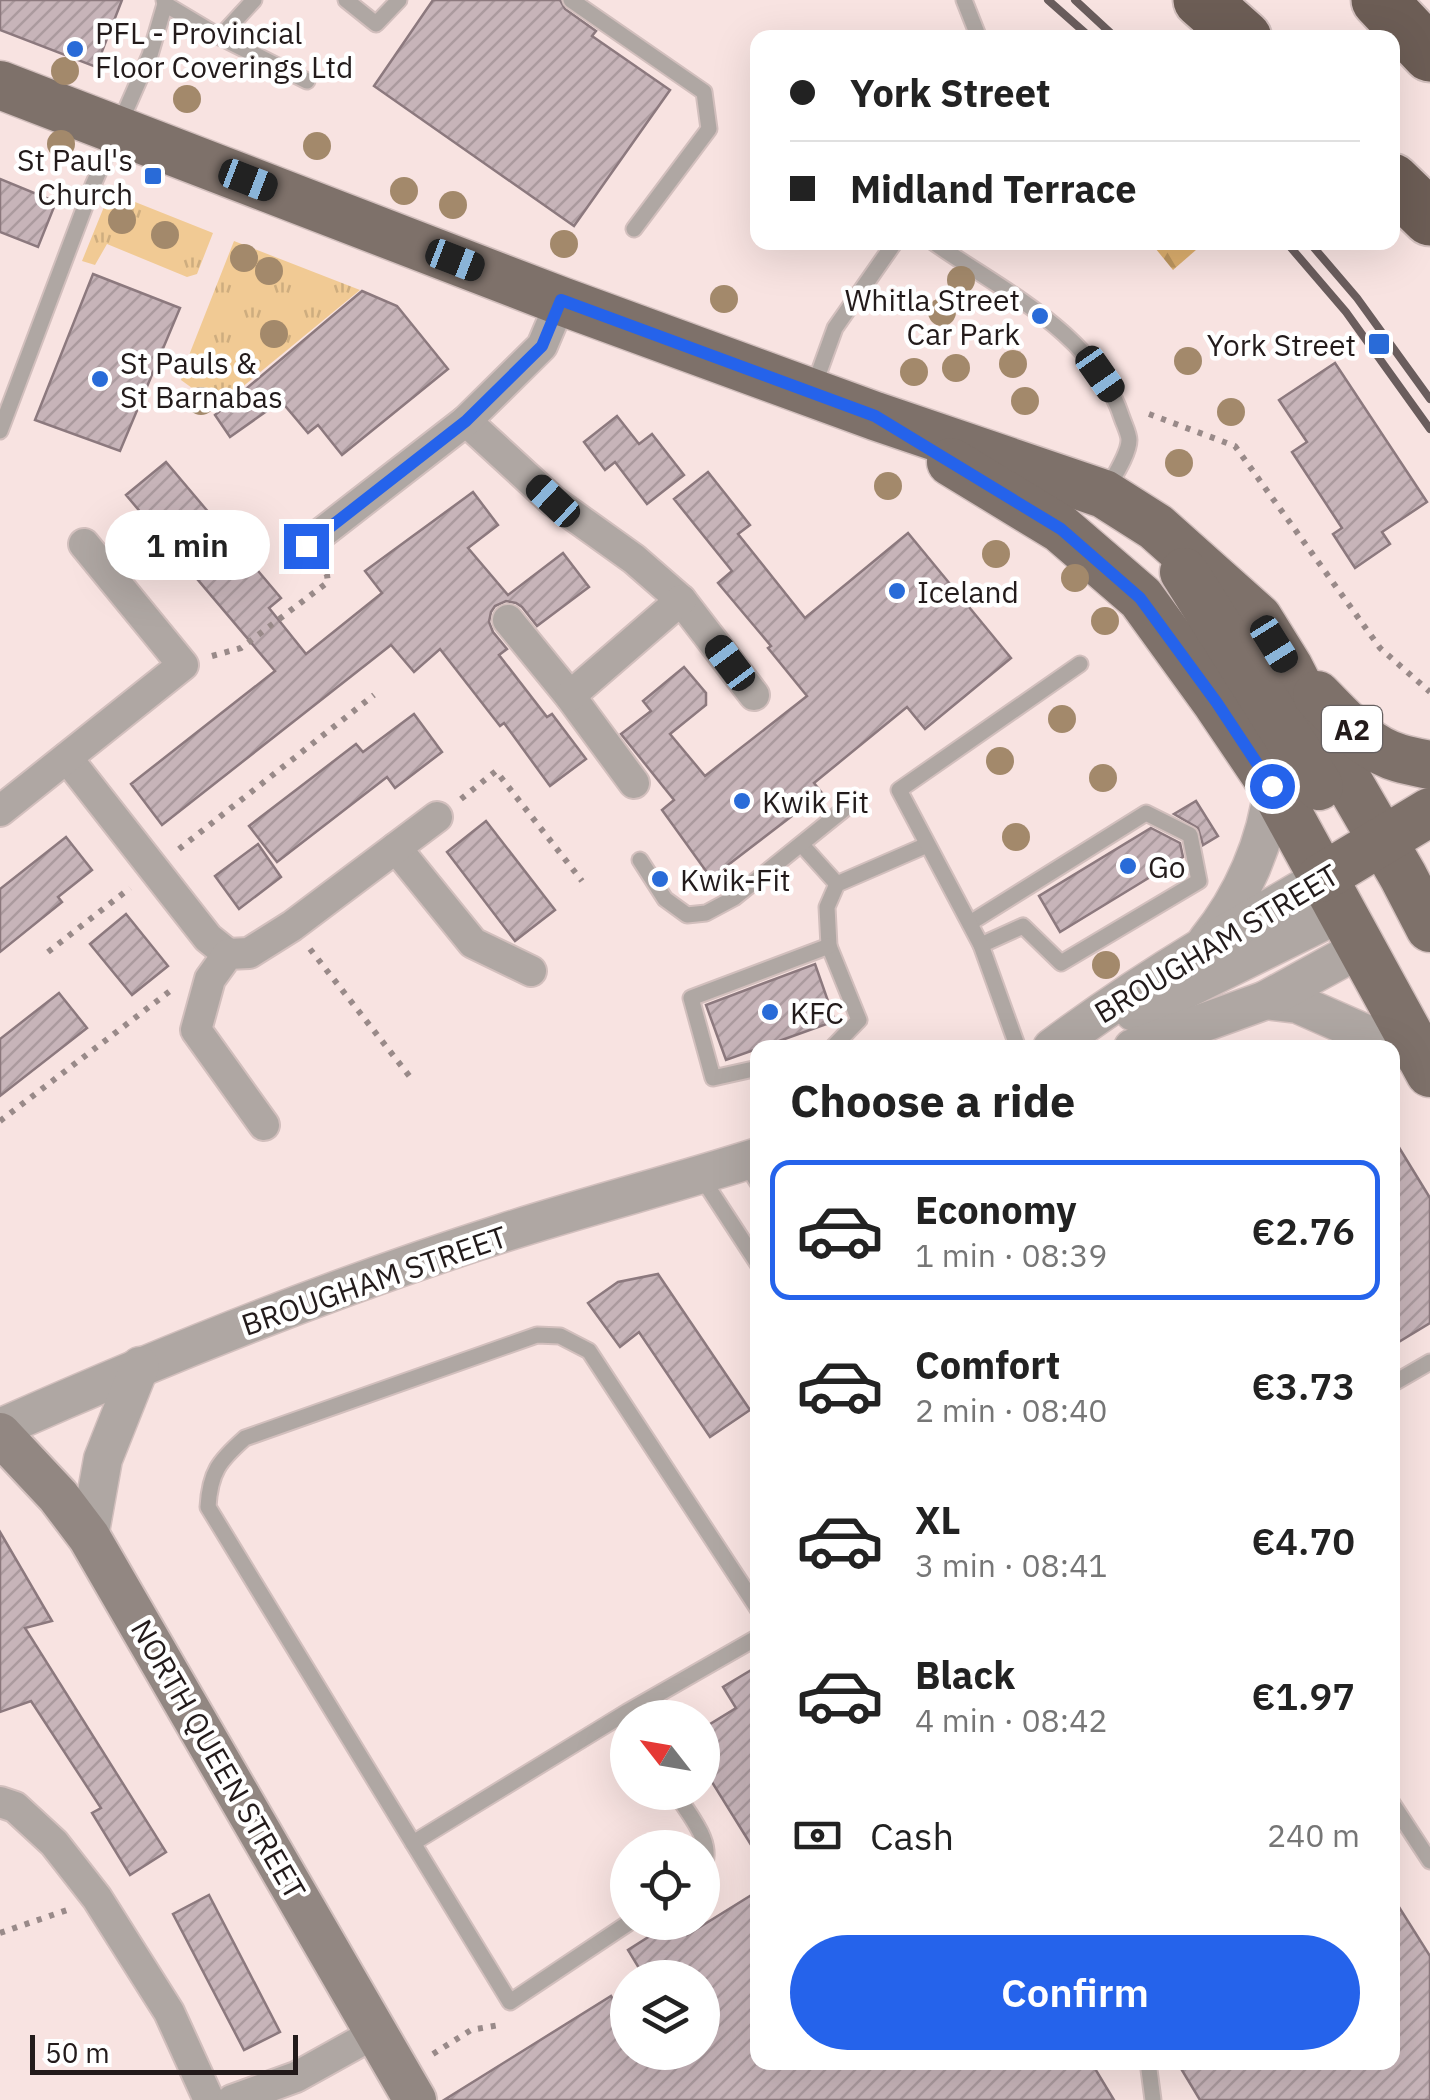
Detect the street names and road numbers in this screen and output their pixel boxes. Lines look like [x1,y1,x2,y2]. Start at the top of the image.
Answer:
road number: A2 [1322,706,1382,752]
street label: BROUGHAM STREET [1087,855,1345,1031]
street label: BROUGHAM STREET [236,1216,512,1344]
street label: NORTH QUEEN STREET [123,1612,315,1906]

